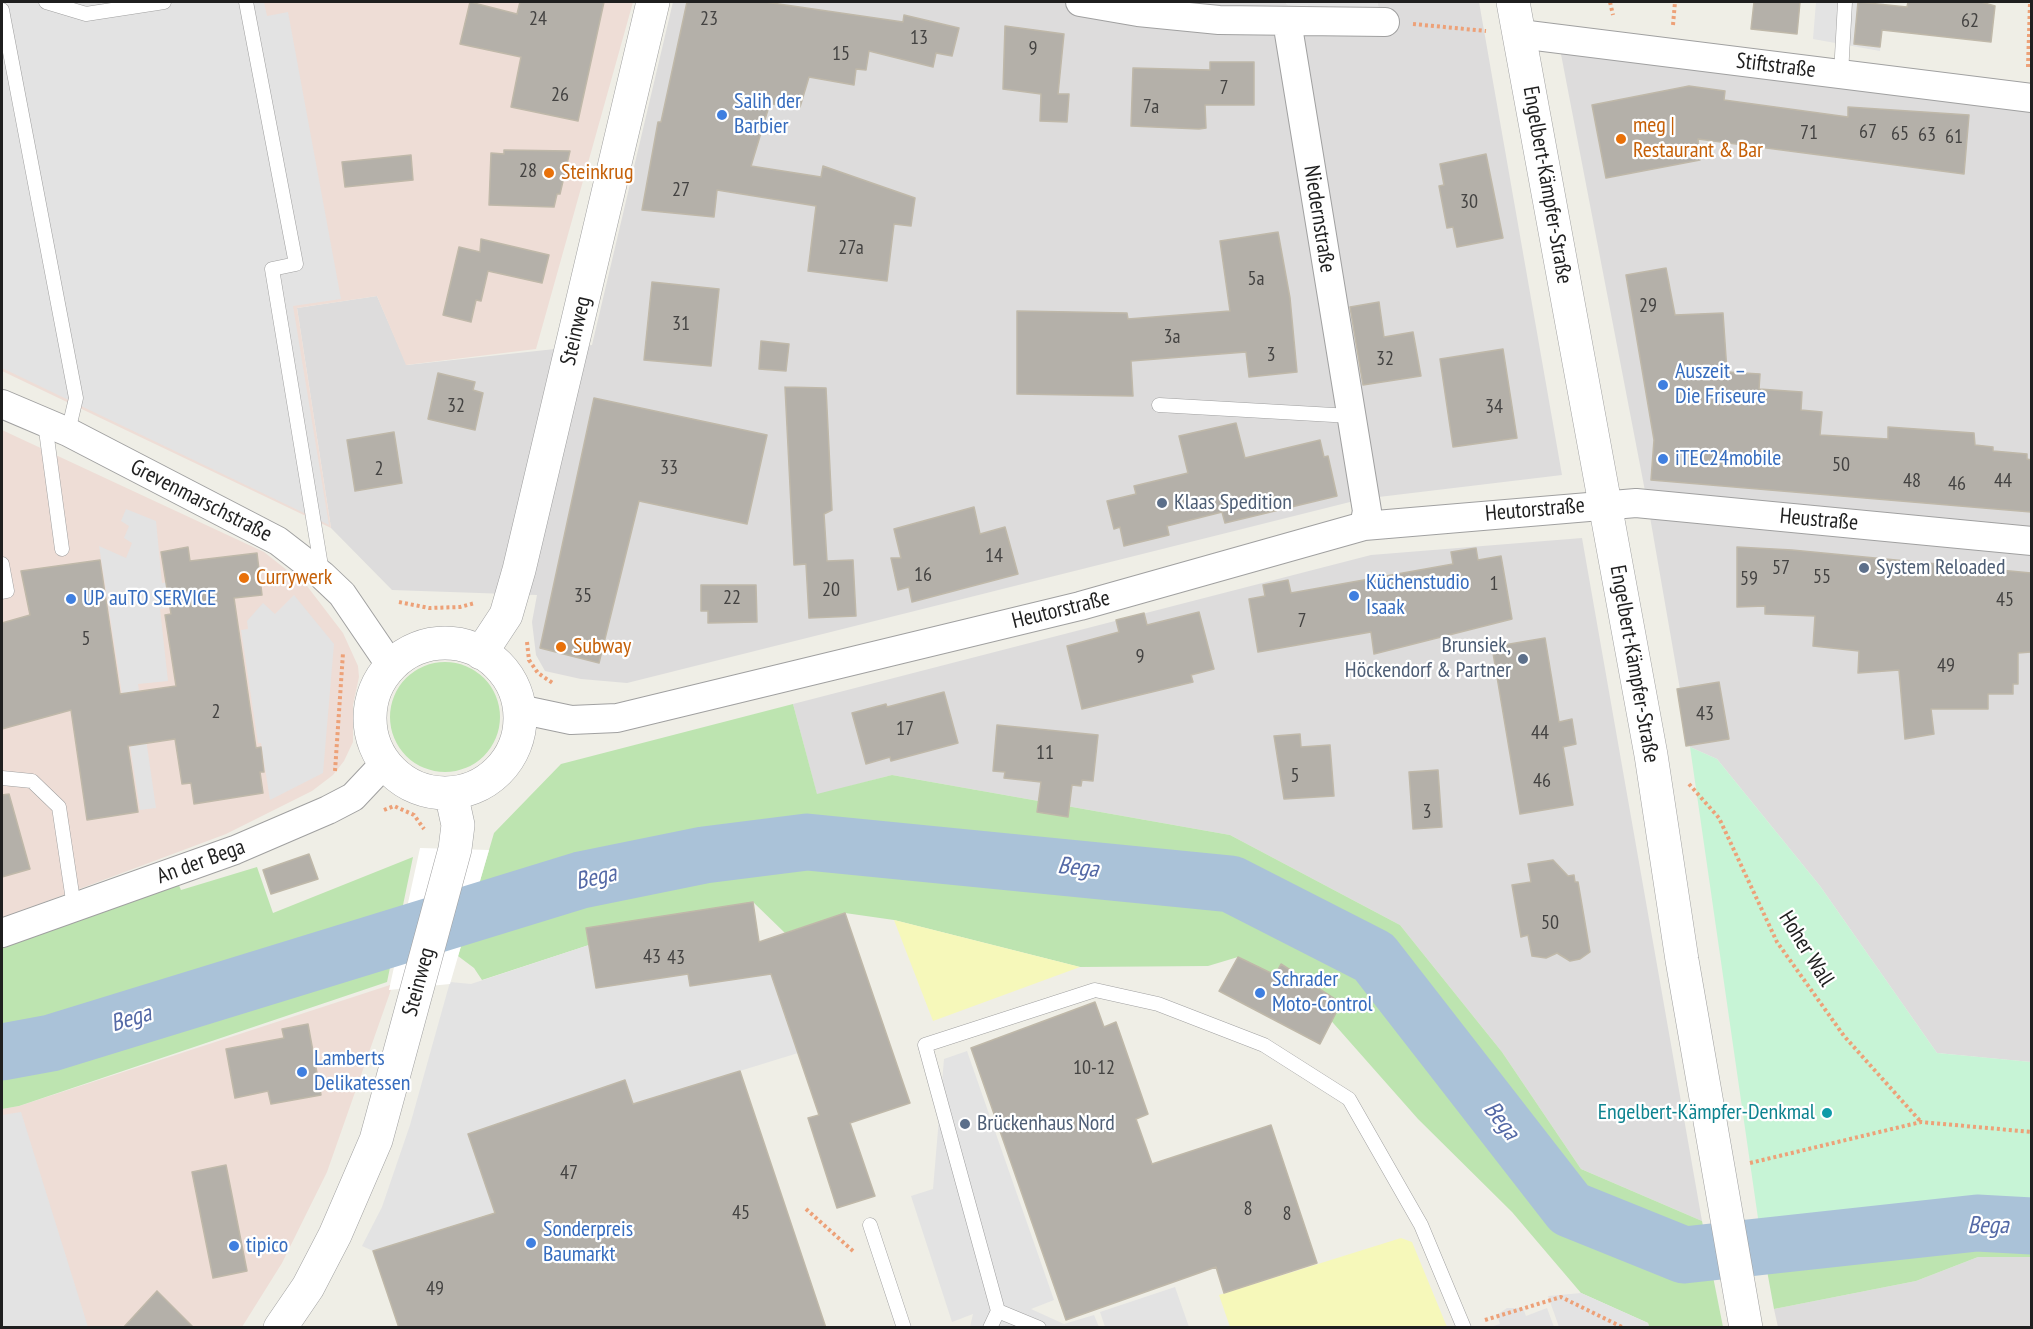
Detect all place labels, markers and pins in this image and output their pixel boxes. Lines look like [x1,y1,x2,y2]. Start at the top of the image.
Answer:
place label: Salih der Barbier [734,89,801,140]
marker: Salih der Barbier [715,108,729,122]
place label: meg | Restaurant & Bar [1633,113,1763,164]
marker: meg | Restaurant & Bar [1614,132,1628,146]
place label: Steinkrug [561,160,633,186]
marker: Steinkrug [542,166,556,180]
place label: Auszeit – Die Friseure [1675,359,1766,410]
marker: Auszeit – Die Friseure [1656,378,1670,392]
place label: iTEC24mobile [1675,446,1781,472]
marker: iTEC24mobile [1656,452,1670,466]
place label: Klaas Spedition [1174,490,1292,516]
marker: Klaas Spedition [1155,496,1169,510]
place label: System Reloaded [1876,555,2005,581]
marker: System Reloaded [1857,561,1871,575]
place label: Currywerk [256,565,332,591]
place label: Küchenstudio Isaak [1366,570,1469,622]
marker: Currywerk [237,571,251,585]
place label: UP auTO SERVICE [83,586,217,612]
marker: Küchenstudio Isaak [1347,589,1361,603]
marker: UP auTO SERVICE [64,592,78,606]
place label: Brunsiek, Höckendorf & Partner [1345,633,1511,684]
place label: Subway [573,634,631,660]
marker: Subway [554,640,568,654]
marker: Brunsiek, Höckendorf & Partner [1516,652,1530,666]
place label: Schrader Moto-Control [1272,967,1373,1018]
marker: Schrader Moto-Control [1253,986,1267,1000]
place label: Lamberts Delikatessen [314,1046,410,1098]
marker: Lamberts Delikatessen [295,1065,309,1079]
place label: Engelbert-Kämpfer-Denkmal [1598,1100,1815,1126]
marker: Engelbert-Kämpfer-Denkmal [1820,1106,1834,1120]
place label: Brückenhaus Nord [977,1111,1115,1137]
marker: Brückenhaus Nord [958,1117,972,1131]
place label: Sonderpreis Baumarkt [543,1217,633,1268]
place label: tipico [246,1233,288,1259]
marker: Sonderpreis Baumarkt [524,1236,538,1250]
marker: tipico [227,1239,241,1253]

